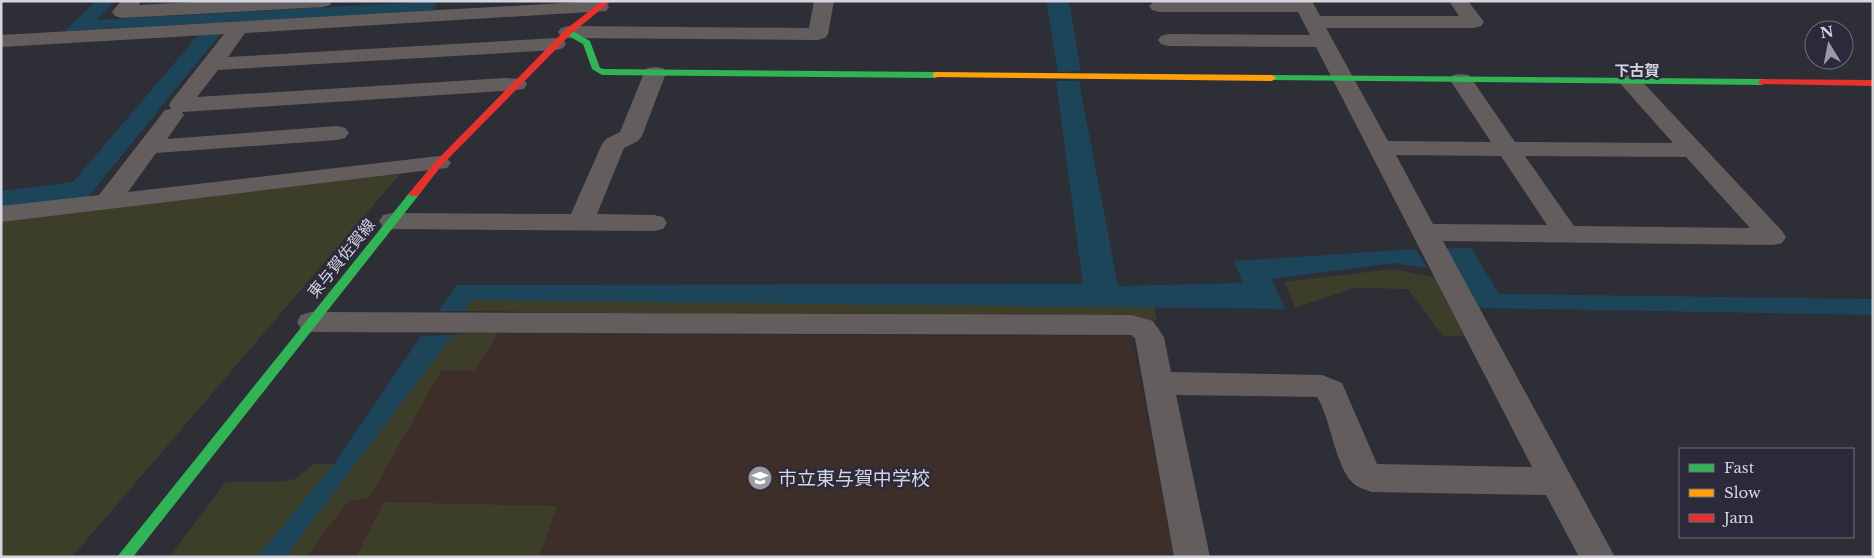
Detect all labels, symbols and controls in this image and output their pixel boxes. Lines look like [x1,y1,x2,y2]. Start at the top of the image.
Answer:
north arrow [1804,20,1854,70]
text: N [1819,22,1835,42]
district label: 下古賀 [1614,61,1660,80]
street label: 東与賀佐賀線 [303,214,379,302]
legend [1679,448,1854,538]
text: Fast [1724,458,1755,477]
school or university icon: 市立東与賀中学校 [747,465,773,491]
place label: 市立東与賀中学校 [778,467,930,490]
text: Slow [1724,483,1761,502]
text: Jam [1722,508,1754,527]

